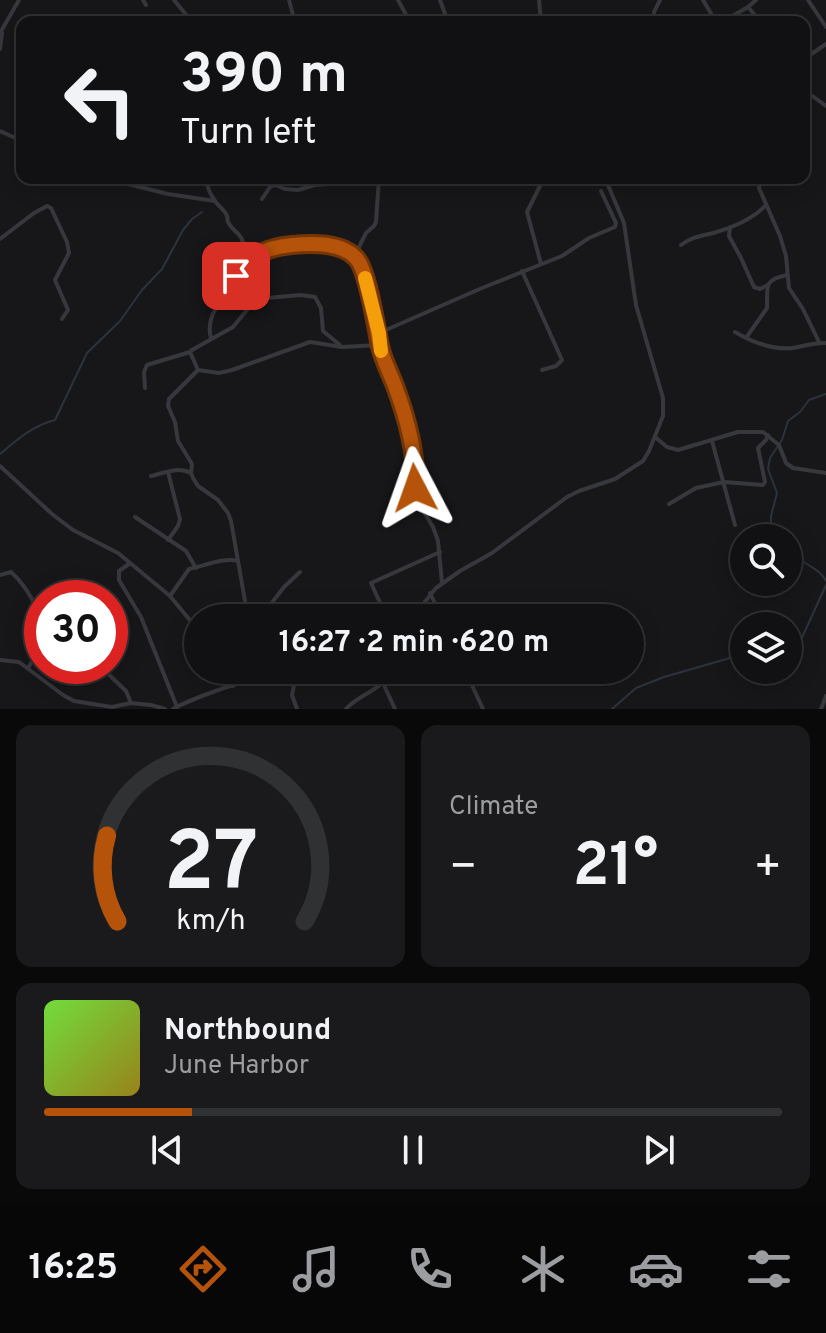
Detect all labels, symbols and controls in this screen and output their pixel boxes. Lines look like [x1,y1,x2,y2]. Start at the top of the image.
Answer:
text: 390 m [180,42,348,112]
icon: left [48,48,152,152]
text: Turn left [180,111,317,157]
pin [202,242,270,310]
icon: arrive [214,254,258,298]
position arrow [373,446,457,530]
map controls [730,524,802,684]
button: search [730,524,802,596]
speed limit sign: 30 [24,580,128,684]
button: layers [730,612,802,684]
text: 16:27 · 2 min · 620 m [279,625,549,662]
text: Climate [449,791,538,824]
text: 27 [163,815,258,920]
text: 21° [573,831,658,907]
text: − [449,841,477,897]
text: + [754,841,782,897]
text: km/h [176,904,245,940]
text: Northbound [164,1013,331,1050]
text: June Harbor [164,1050,309,1083]
icon: previous [145,1128,189,1172]
icon: pause [391,1128,435,1172]
icon: next [637,1128,681,1172]
icon: directions [175,1241,231,1297]
icon: music [288,1241,344,1297]
icon: phone [402,1241,458,1297]
icon: climate [515,1241,571,1297]
icon: car [628,1241,684,1297]
icon: filters [741,1241,797,1297]
text: 16:25 [29,1246,118,1292]

